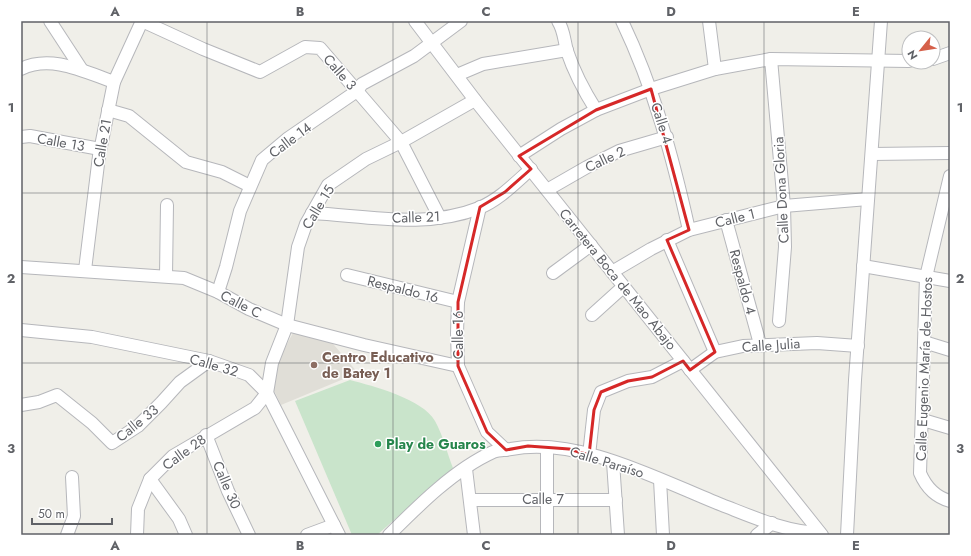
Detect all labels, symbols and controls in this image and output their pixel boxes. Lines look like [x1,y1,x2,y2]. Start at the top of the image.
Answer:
text: A [109,2,120,21]
text: B [296,2,305,21]
text: C [481,2,491,21]
text: D [666,2,676,21]
text: E [852,2,860,21]
north arrow [901,30,941,70]
text: N [903,47,921,63]
street label: Calle 3 [319,50,361,95]
text: 1 [8,98,14,117]
text: 1 [957,98,963,117]
street label: Calle 4 [646,100,678,146]
street label: Calle 21 [88,117,116,169]
street label: Calle 14 [265,117,315,163]
street label: Calle 13 [36,128,87,156]
street label: Calle Dona Gloria [768,136,794,244]
street label: Calle 2 [582,141,628,177]
street label: Calle 15 [297,181,339,233]
street label: Calle 1 [713,203,757,233]
street label: Carretera Boca de Mao Abajo [555,204,682,354]
street label: Calle 21 [391,206,441,228]
street label: Respaldo 4 [725,247,761,317]
text: 2 [7,269,15,288]
text: 2 [956,269,964,288]
street label: Respaldo 16 [365,270,441,308]
street label: Calle Eugenio María de Hostos [911,276,937,461]
street label: Calle C [217,285,265,323]
street label: Calle 16 [448,311,468,359]
street label: Calle Julia [741,333,801,357]
place label: Centro Educativo de Batey 1 [322,347,434,383]
street label: Calle 32 [187,349,241,381]
marker: Centro Educativo de Batey 1 [309,360,319,370]
street label: Calle 33 [111,399,163,446]
street label: Calle 28 [158,429,210,475]
place label: Play de Guaros [386,434,486,454]
text: 3 [7,439,15,458]
marker: Play de Guaros [373,439,383,449]
text: 3 [956,439,964,458]
street label: Calle Paraíso [567,441,647,483]
street label: Calle 30 [208,458,246,512]
street label: Calle 7 [522,489,564,509]
scale bar [32,500,112,526]
text: 50 m [38,505,65,523]
text: A [109,536,120,555]
text: B [296,536,305,555]
text: C [481,536,491,555]
text: D [666,536,676,555]
text: E [852,536,860,555]

